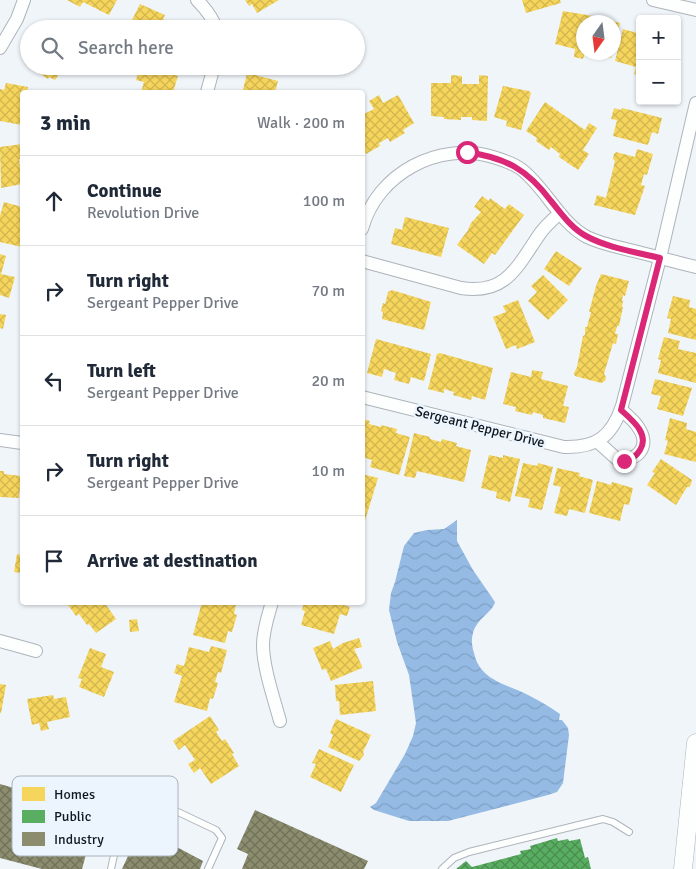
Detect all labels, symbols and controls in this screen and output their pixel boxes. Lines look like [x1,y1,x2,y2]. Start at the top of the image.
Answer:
north arrow [576,15,621,60]
map controls [636,15,681,105]
button: + [636,15,681,60]
search box [20,20,365,75]
icon: search [38,34,66,62]
text: Search here [78,36,174,60]
button: − [636,60,681,105]
text: 3 min [40,110,91,136]
text: Walk · 200 m [257,113,345,133]
route start [456,141,479,164]
text: Continue [87,179,162,203]
icon: ahead [40,187,68,215]
text: 100 m [303,191,345,211]
text: Revolution Drive [87,203,199,223]
text: Turn right [87,269,169,293]
icon: right [40,277,68,305]
text: 70 m [311,281,345,301]
text: Sergeant Pepper Drive [87,293,239,313]
text: Turn left [87,359,156,383]
icon: left [40,367,68,395]
text: 20 m [311,371,345,391]
text: Sergeant Pepper Drive [87,383,239,403]
street label: Sergeant Pepper Drive [413,403,547,451]
text: Turn right [87,449,169,473]
route end [613,450,636,473]
icon: right [40,457,68,485]
text: 10 m [311,461,345,481]
text: Sergeant Pepper Drive [87,473,239,493]
icon: arrive [40,547,68,575]
text: Arrive at destination [87,549,258,573]
legend [12,776,178,856]
text: Homes [54,786,95,803]
text: Public [54,808,92,825]
text: Industry [54,831,104,848]

